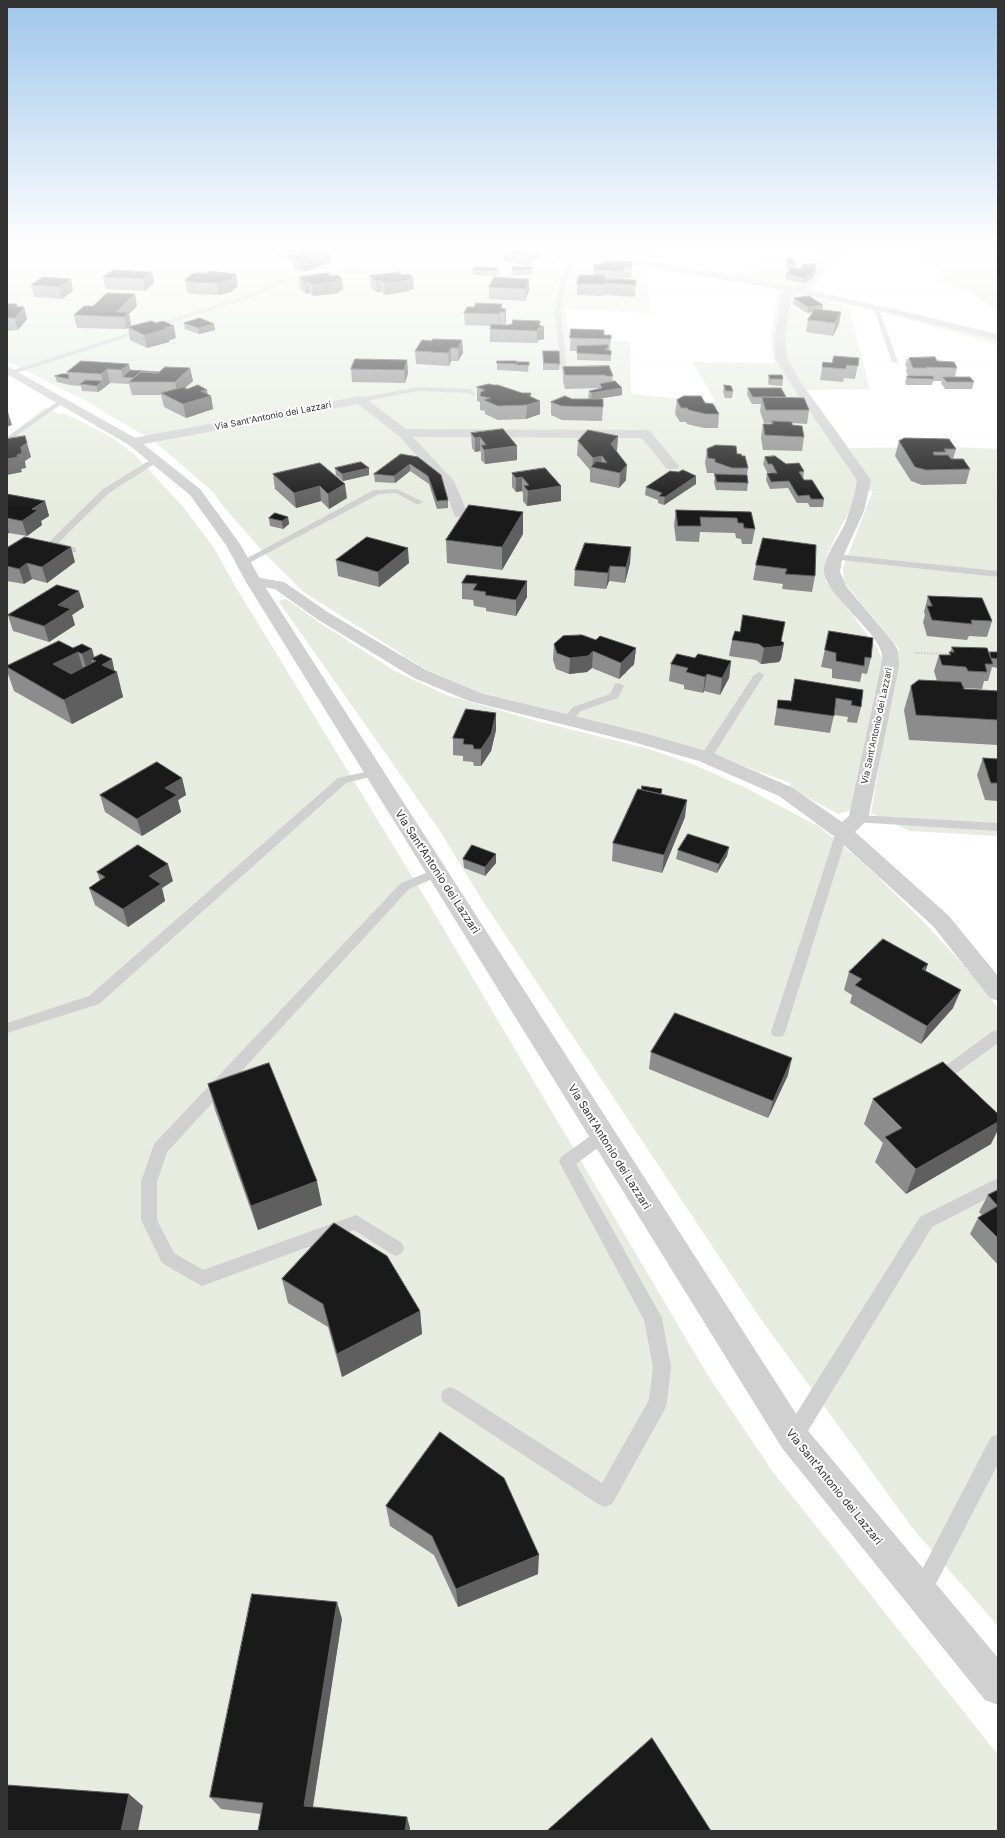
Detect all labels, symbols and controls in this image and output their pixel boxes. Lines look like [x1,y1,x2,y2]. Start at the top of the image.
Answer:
street label: Via Sant'Antonio dei Lazzari [214,399,332,433]
street label: Via Sant'Antonio dei Lazzari [859,667,895,785]
street label: Via Sant'Antonio dei Lazzari [392,808,482,936]
street label: Via Sant'Antonio dei Lazzari [565,1082,653,1212]
street label: Via Sant'Antonio dei Lazzari [783,1427,885,1547]

